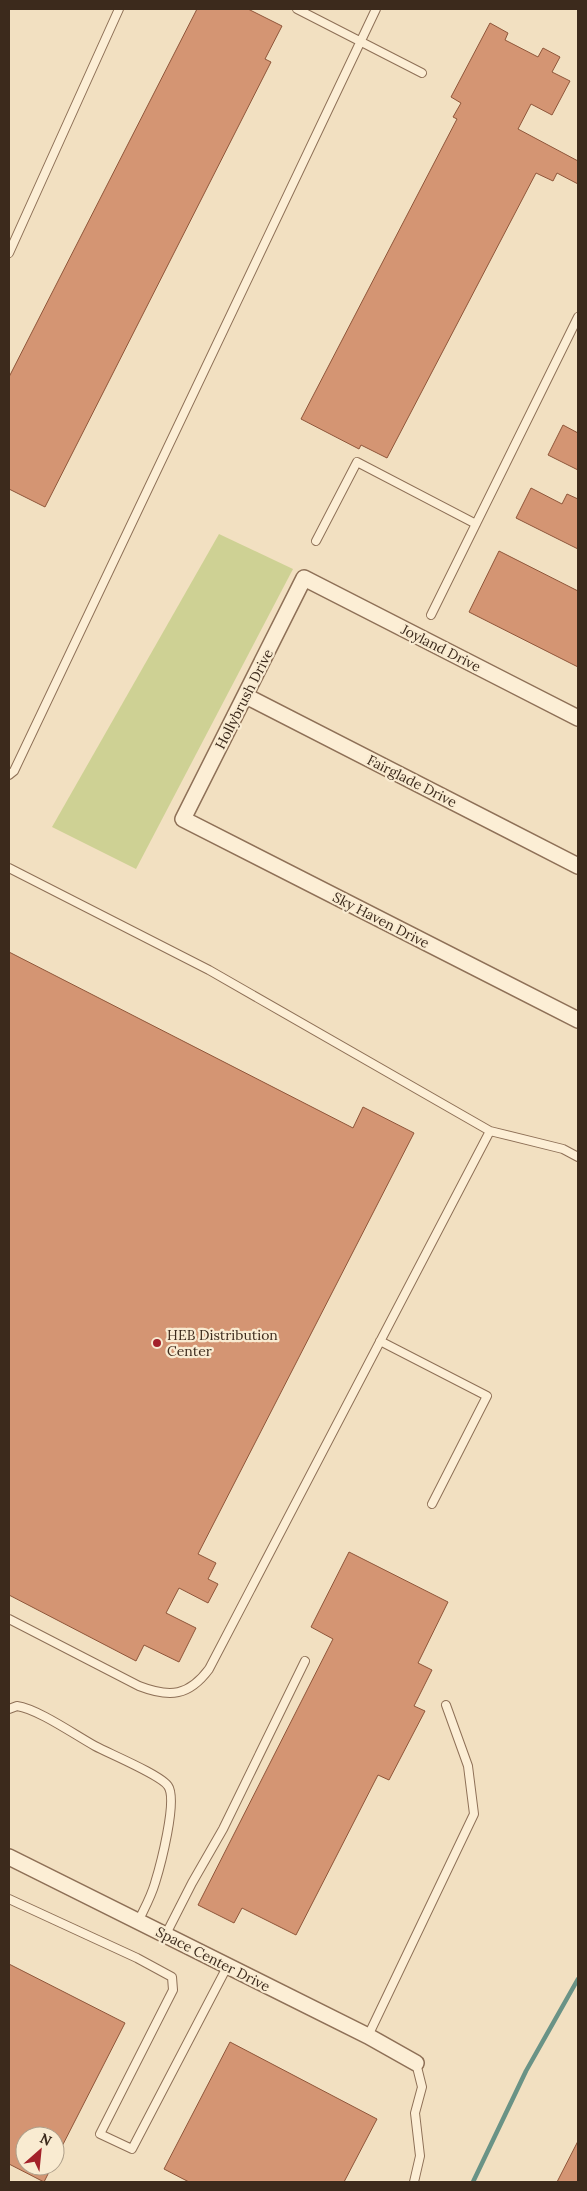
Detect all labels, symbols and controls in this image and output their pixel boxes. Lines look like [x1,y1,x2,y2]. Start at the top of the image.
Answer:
street label: Joyland Drive [397,620,484,676]
street label: Hollybrush Drive [211,646,277,752]
street label: Fairglade Drive [364,751,460,811]
street label: Sky Haven Drive [330,888,433,952]
place label: HEB Distribution Center [167,1326,278,1360]
marker: HEB Distribution Center [151,1337,163,1349]
street label: Space Center Drive [153,1922,273,1996]
north arrow [15,2126,65,2176]
text: N [37,2129,55,2150]

